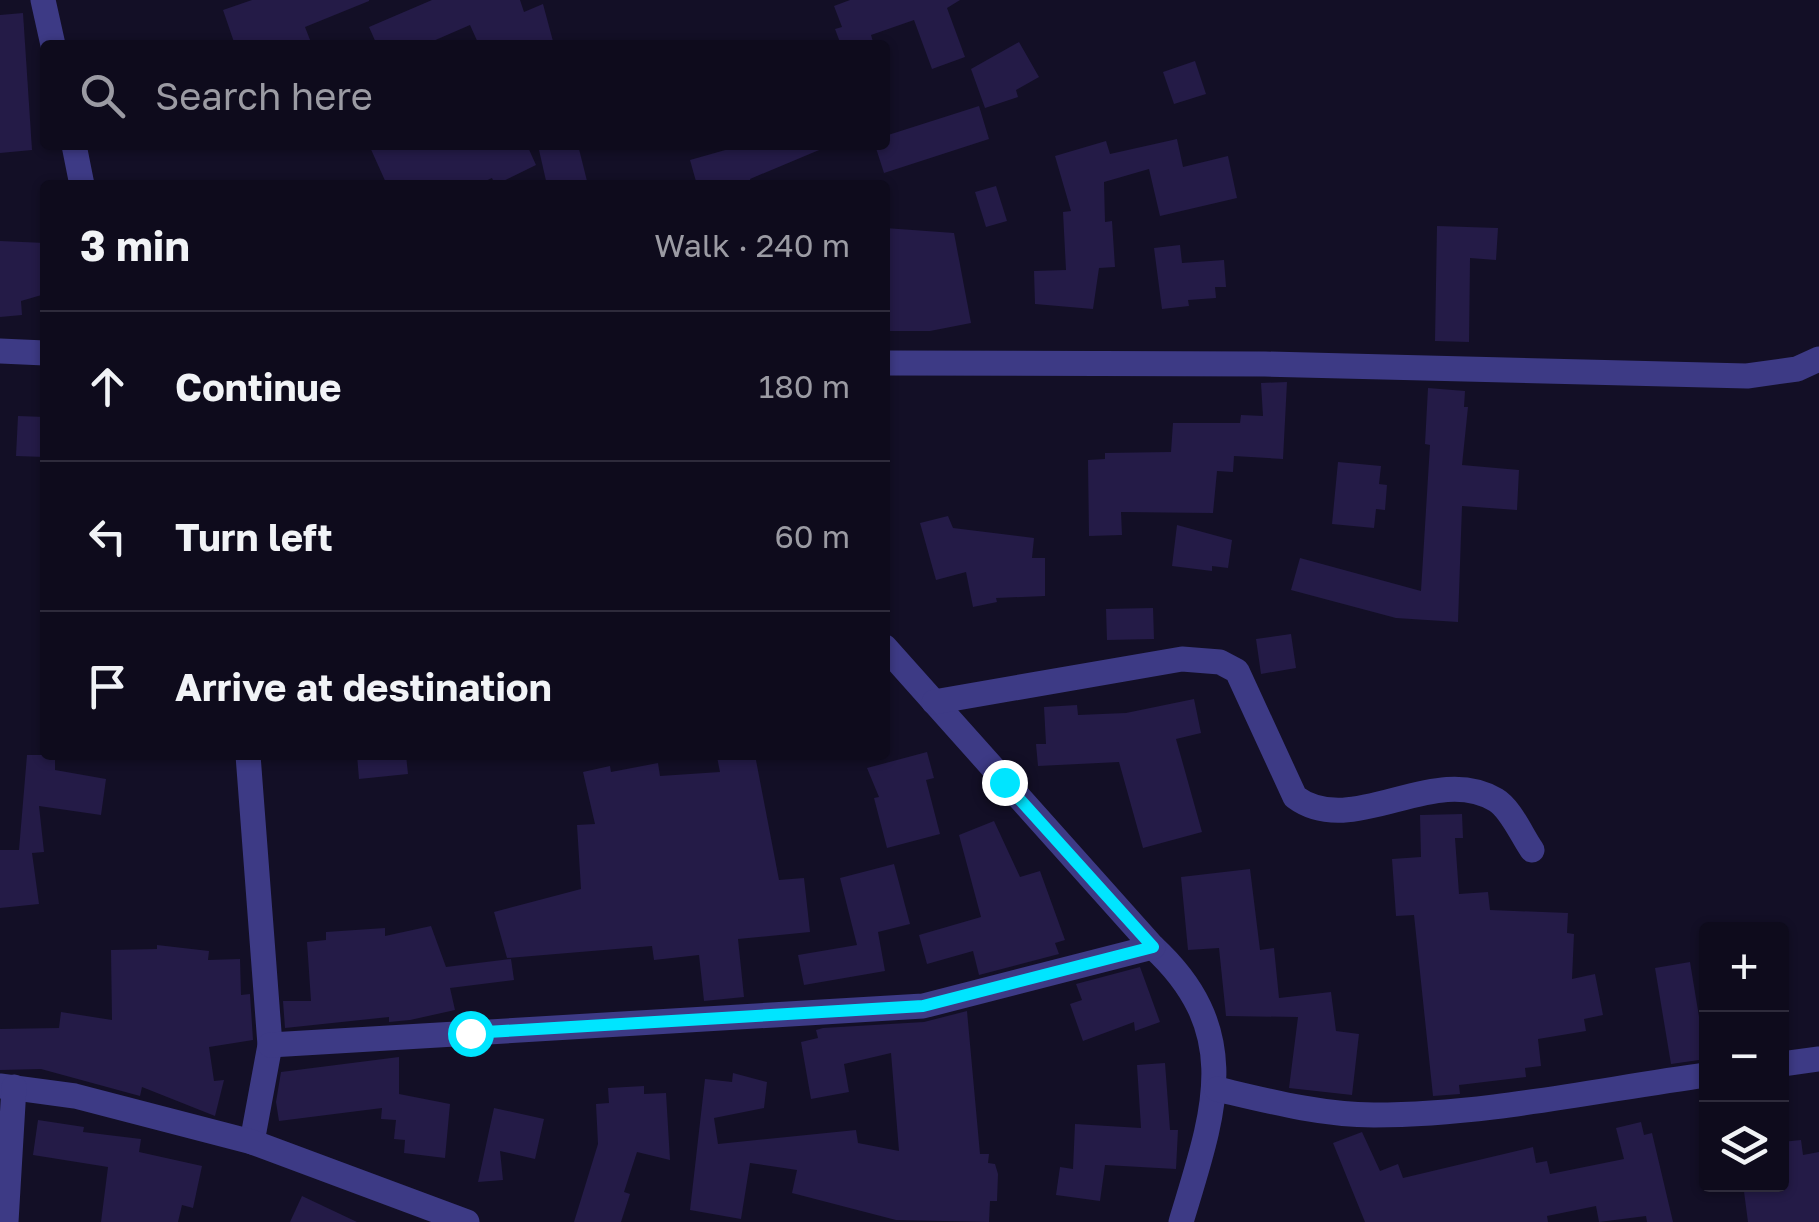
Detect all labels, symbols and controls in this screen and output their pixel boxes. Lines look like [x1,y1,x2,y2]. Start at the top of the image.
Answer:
search box [40,40,890,150]
icon: search [75,68,130,123]
text: Search here [155,73,373,118]
text: 3 min [80,220,190,270]
text: Walk · 240 m [654,226,850,264]
icon: ahead [80,359,135,414]
text: Continue [175,364,341,409]
text: 180 m [759,367,850,405]
icon: left [80,509,135,564]
text: Turn left [175,514,333,559]
text: 60 m [774,517,850,555]
icon: arrive [80,659,135,714]
text: Arrive at destination [175,664,552,709]
route end [982,760,1028,806]
map controls [1699,922,1789,1192]
button: + [1699,922,1789,1012]
route start [448,1011,494,1057]
button: − [1699,1012,1789,1102]
button: layers [1699,1102,1789,1192]

